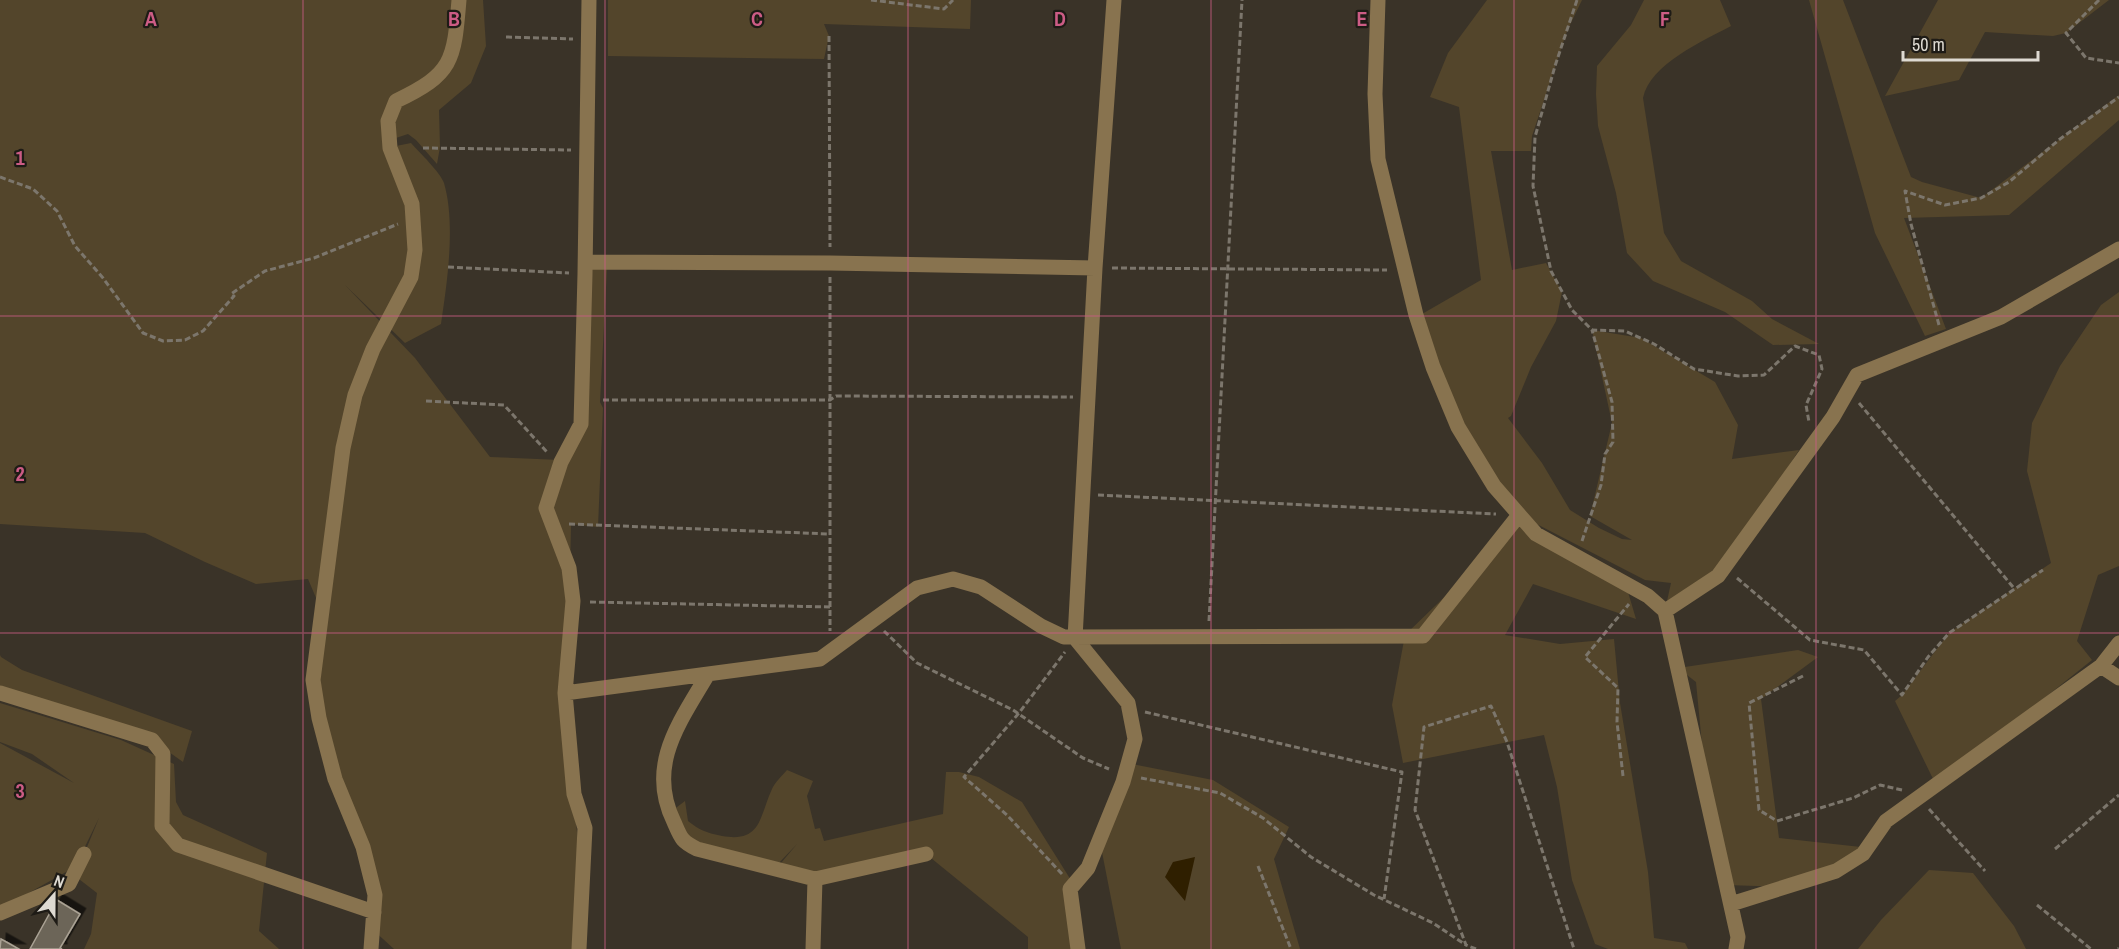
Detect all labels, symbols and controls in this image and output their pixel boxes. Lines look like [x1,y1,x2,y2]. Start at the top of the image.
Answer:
text: A [145,5,157,32]
text: B [448,5,460,32]
text: C [751,5,763,32]
text: D [1054,5,1066,32]
text: E [1357,5,1368,32]
text: F [1660,5,1670,32]
scale bar [1903,24,2038,62]
text: 50 m [1912,32,1945,57]
text: 1 [15,144,25,171]
text: 2 [15,460,25,487]
text: 3 [15,777,25,804]
north arrow [24,865,84,925]
text: N [51,869,68,893]

